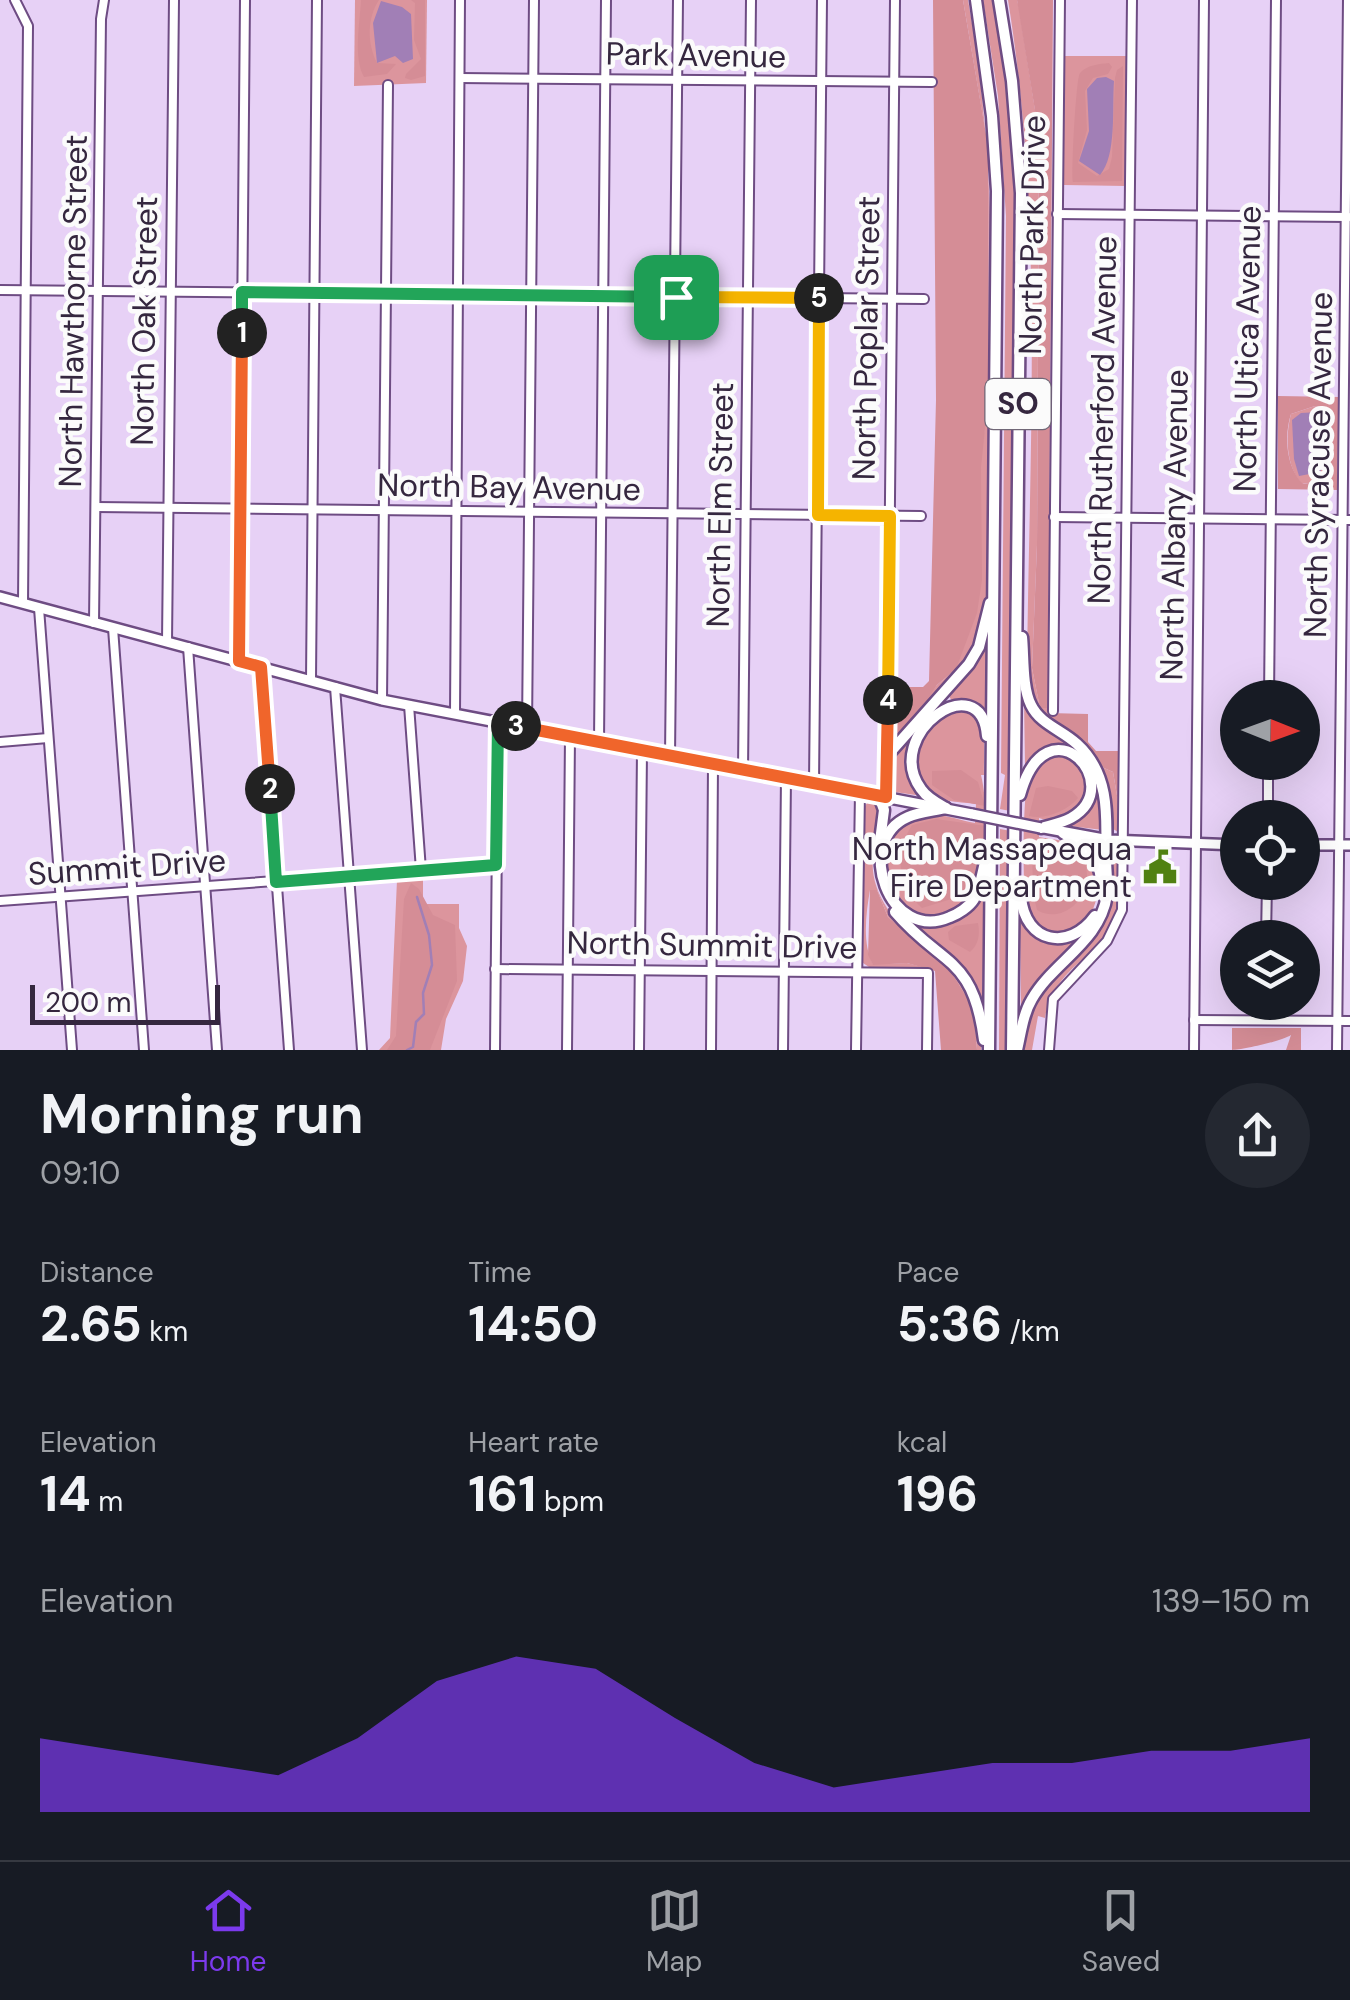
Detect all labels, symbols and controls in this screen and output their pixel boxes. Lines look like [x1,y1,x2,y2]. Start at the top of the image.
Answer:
street label: Park Avenue [605,32,787,78]
street label: North Park Drive [1009,115,1055,355]
street label: North Hawthorne Street [49,134,97,488]
street label: North Poplar Street [843,195,889,481]
street label: North Oak Street [121,196,167,446]
street label: North Utica Avenue [1224,205,1270,493]
street label: North Rutherford Avenue [1078,235,1126,605]
pin [634,255,719,340]
icon: arrive [649,270,704,325]
pin: 5 [794,273,844,323]
text: 5 [810,279,828,316]
street label: North Syracuse Avenue [1294,292,1342,638]
pin: 1 [217,308,267,358]
text: 1 [237,314,247,351]
street label: North Albany Avenue [1150,369,1198,681]
road number: SO [986,379,1050,429]
street label: North Elm Street [697,382,743,628]
street label: North Bay Avenue [377,464,641,510]
pin: 4 [863,675,913,725]
north arrow [1220,680,1320,780]
map controls [1220,680,1320,1020]
text: 4 [879,681,897,718]
pin: 3 [491,701,541,751]
text: 3 [508,707,524,744]
pin: 2 [245,764,295,814]
text: 2 [262,770,278,807]
button: locate [1220,800,1320,900]
place label: North Massapequa Fire Department [852,828,1132,907]
street label: Summit Drive [27,839,227,895]
public building icon: North Massapequa Fire Department [1141,848,1179,886]
button: layers [1220,920,1320,1020]
street label: North Summit Drive [566,921,858,969]
scale bar [30,980,220,1024]
text: 200 m [45,984,132,1021]
text: Morning run [40,1078,364,1150]
button: share [1205,1083,1310,1188]
text: 09:10 [40,1152,120,1194]
text: Distance [40,1254,154,1291]
text: Time [468,1254,532,1291]
text: Pace [897,1254,959,1291]
text: 2.65 [40,1291,142,1357]
text: 14:50 [468,1291,598,1357]
text: 5:36 [897,1291,1002,1357]
text: km [142,1313,188,1350]
text: /km [1002,1313,1060,1350]
text: Elevation [40,1424,157,1461]
text: Heart rate [468,1424,599,1461]
text: kcal [897,1424,947,1461]
text: 14 [40,1461,91,1527]
text: 161 [468,1461,536,1527]
text: 196 [897,1461,978,1527]
text: m [91,1483,123,1520]
text: bpm [536,1483,604,1520]
text: Elevation [40,1580,173,1622]
text: 139–150 m [1152,1580,1310,1622]
tab: Home [190,1883,266,1980]
tab: Map [646,1883,702,1980]
tab: Saved [1082,1883,1160,1980]

